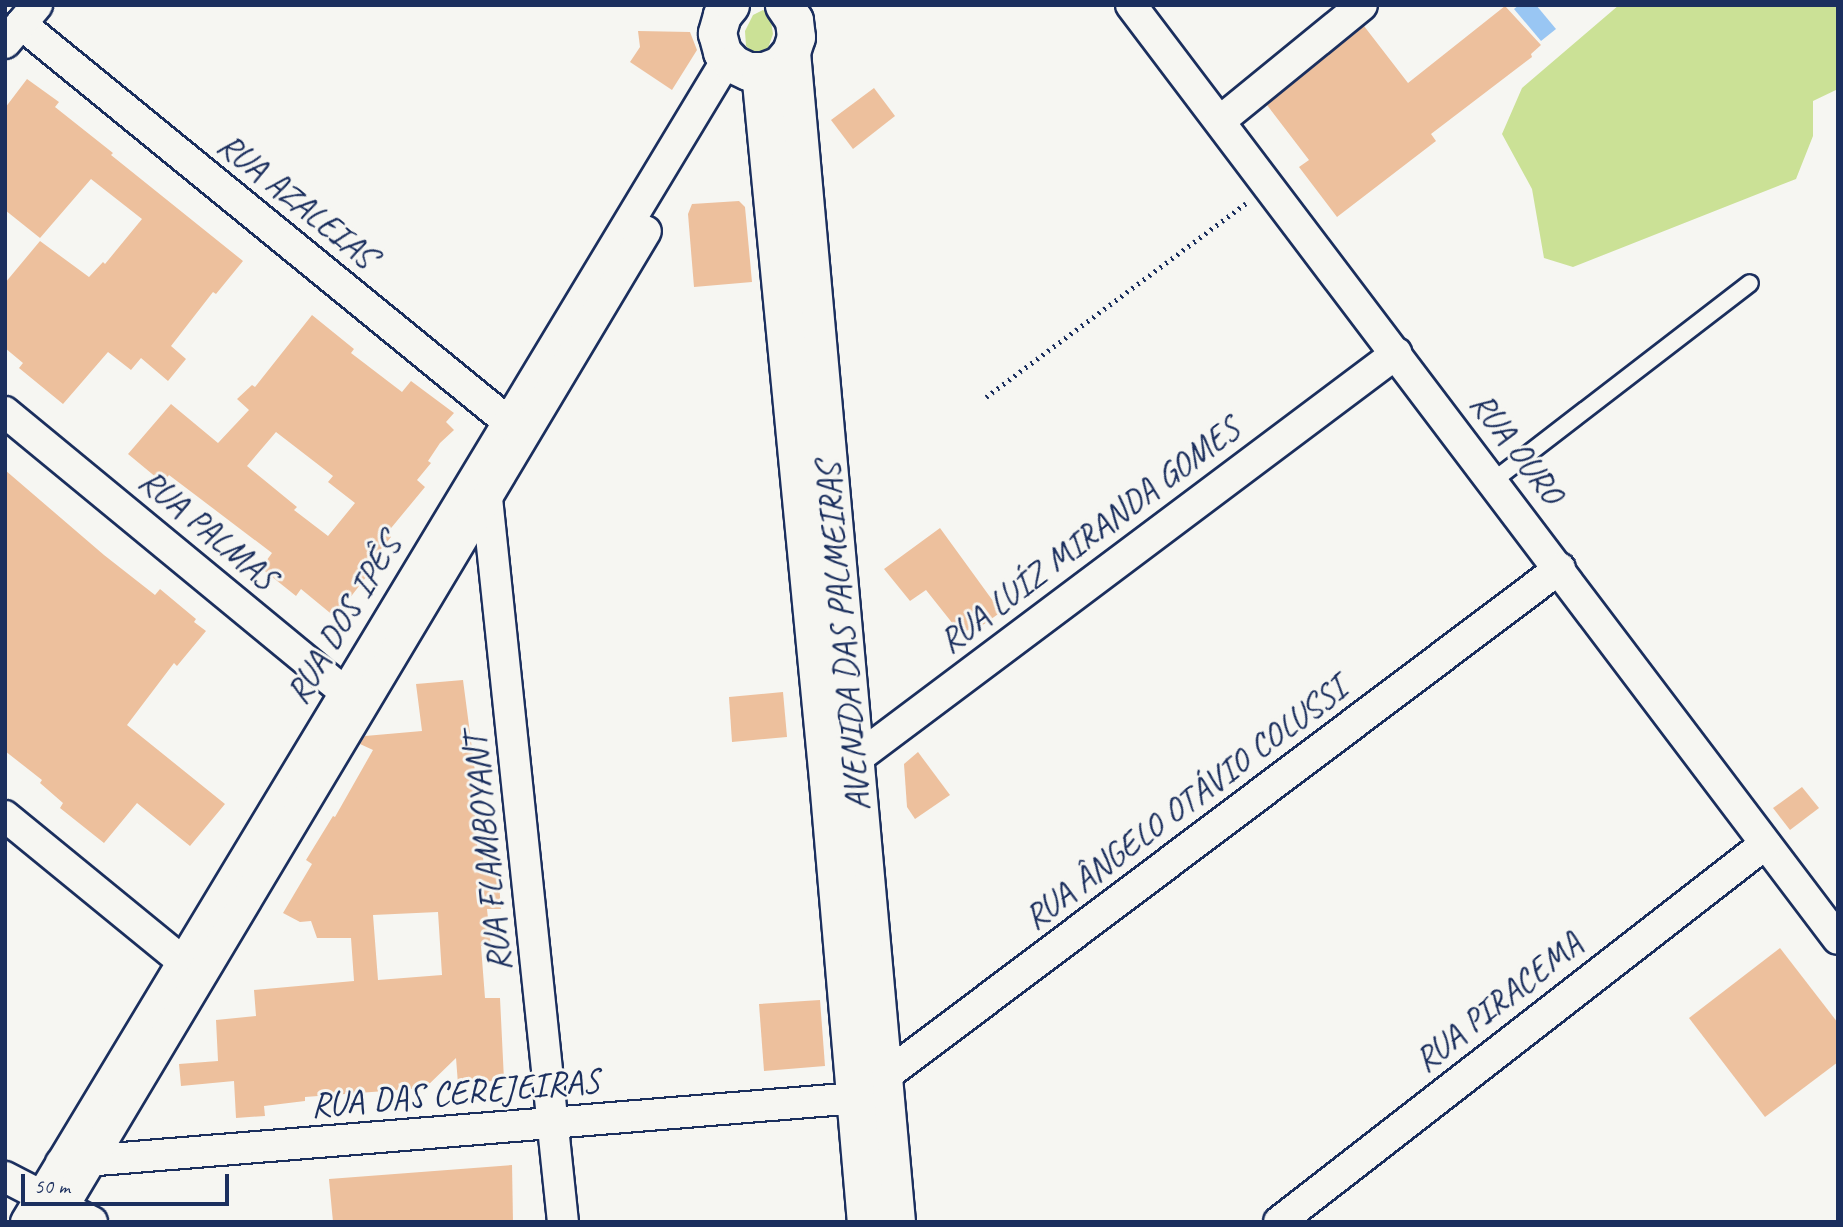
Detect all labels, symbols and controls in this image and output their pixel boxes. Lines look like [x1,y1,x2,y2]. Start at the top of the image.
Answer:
street label: RUA AZALEIAS [209,123,385,277]
street label: RUA OURO [1461,383,1573,513]
street label: RUA LUÍZ MIRANDA GOMES [931,408,1247,662]
street label: RUA PALMAS [131,460,285,598]
street label: AVENIDA DAS PALMEIRAS [807,462,879,812]
street label: RUA DOS IPÊS [276,527,410,711]
street label: RUA ÂNGELO OTÁVIO COLUSSI [1015,668,1355,938]
street label: RUA FLAMBOYANT [454,733,520,973]
street label: RUA PIRACEMA [1405,923,1591,1081]
street label: RUA DAS CEREJEIRAS [308,1059,602,1127]
scale bar [24,1160,233,1204]
text: 50 m [34,1173,70,1199]

